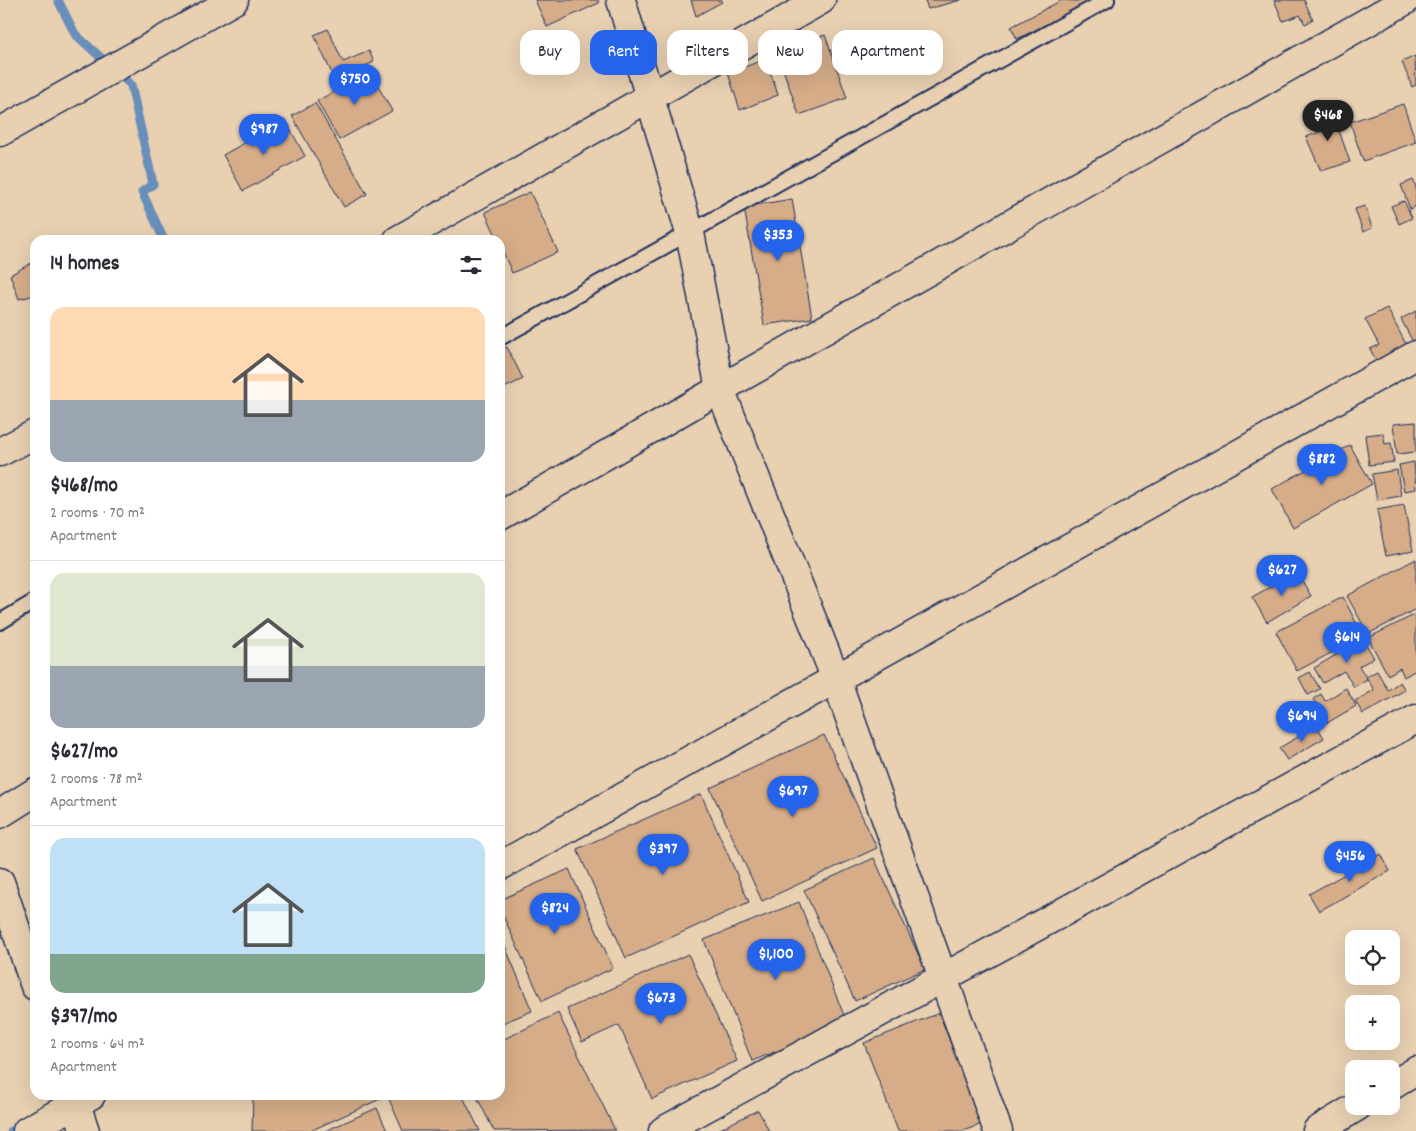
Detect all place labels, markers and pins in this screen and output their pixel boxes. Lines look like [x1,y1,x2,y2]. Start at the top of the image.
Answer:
pin: $750 [325,64,385,106]
pin: $468 [1298,100,1358,142]
pin: $987 [234,114,294,156]
pin: $353 [748,220,808,262]
pin: $882 [1292,444,1352,486]
pin: $627 [1252,554,1312,597]
pin: $614 [1317,622,1377,664]
pin: $694 [1272,700,1332,743]
pin: $697 [763,776,823,818]
pin: $397 [633,834,693,876]
pin: $456 [1320,840,1380,883]
pin: $824 [525,892,585,935]
pin: $1,100 [735,938,817,981]
pin: $673 [631,982,691,1025]

